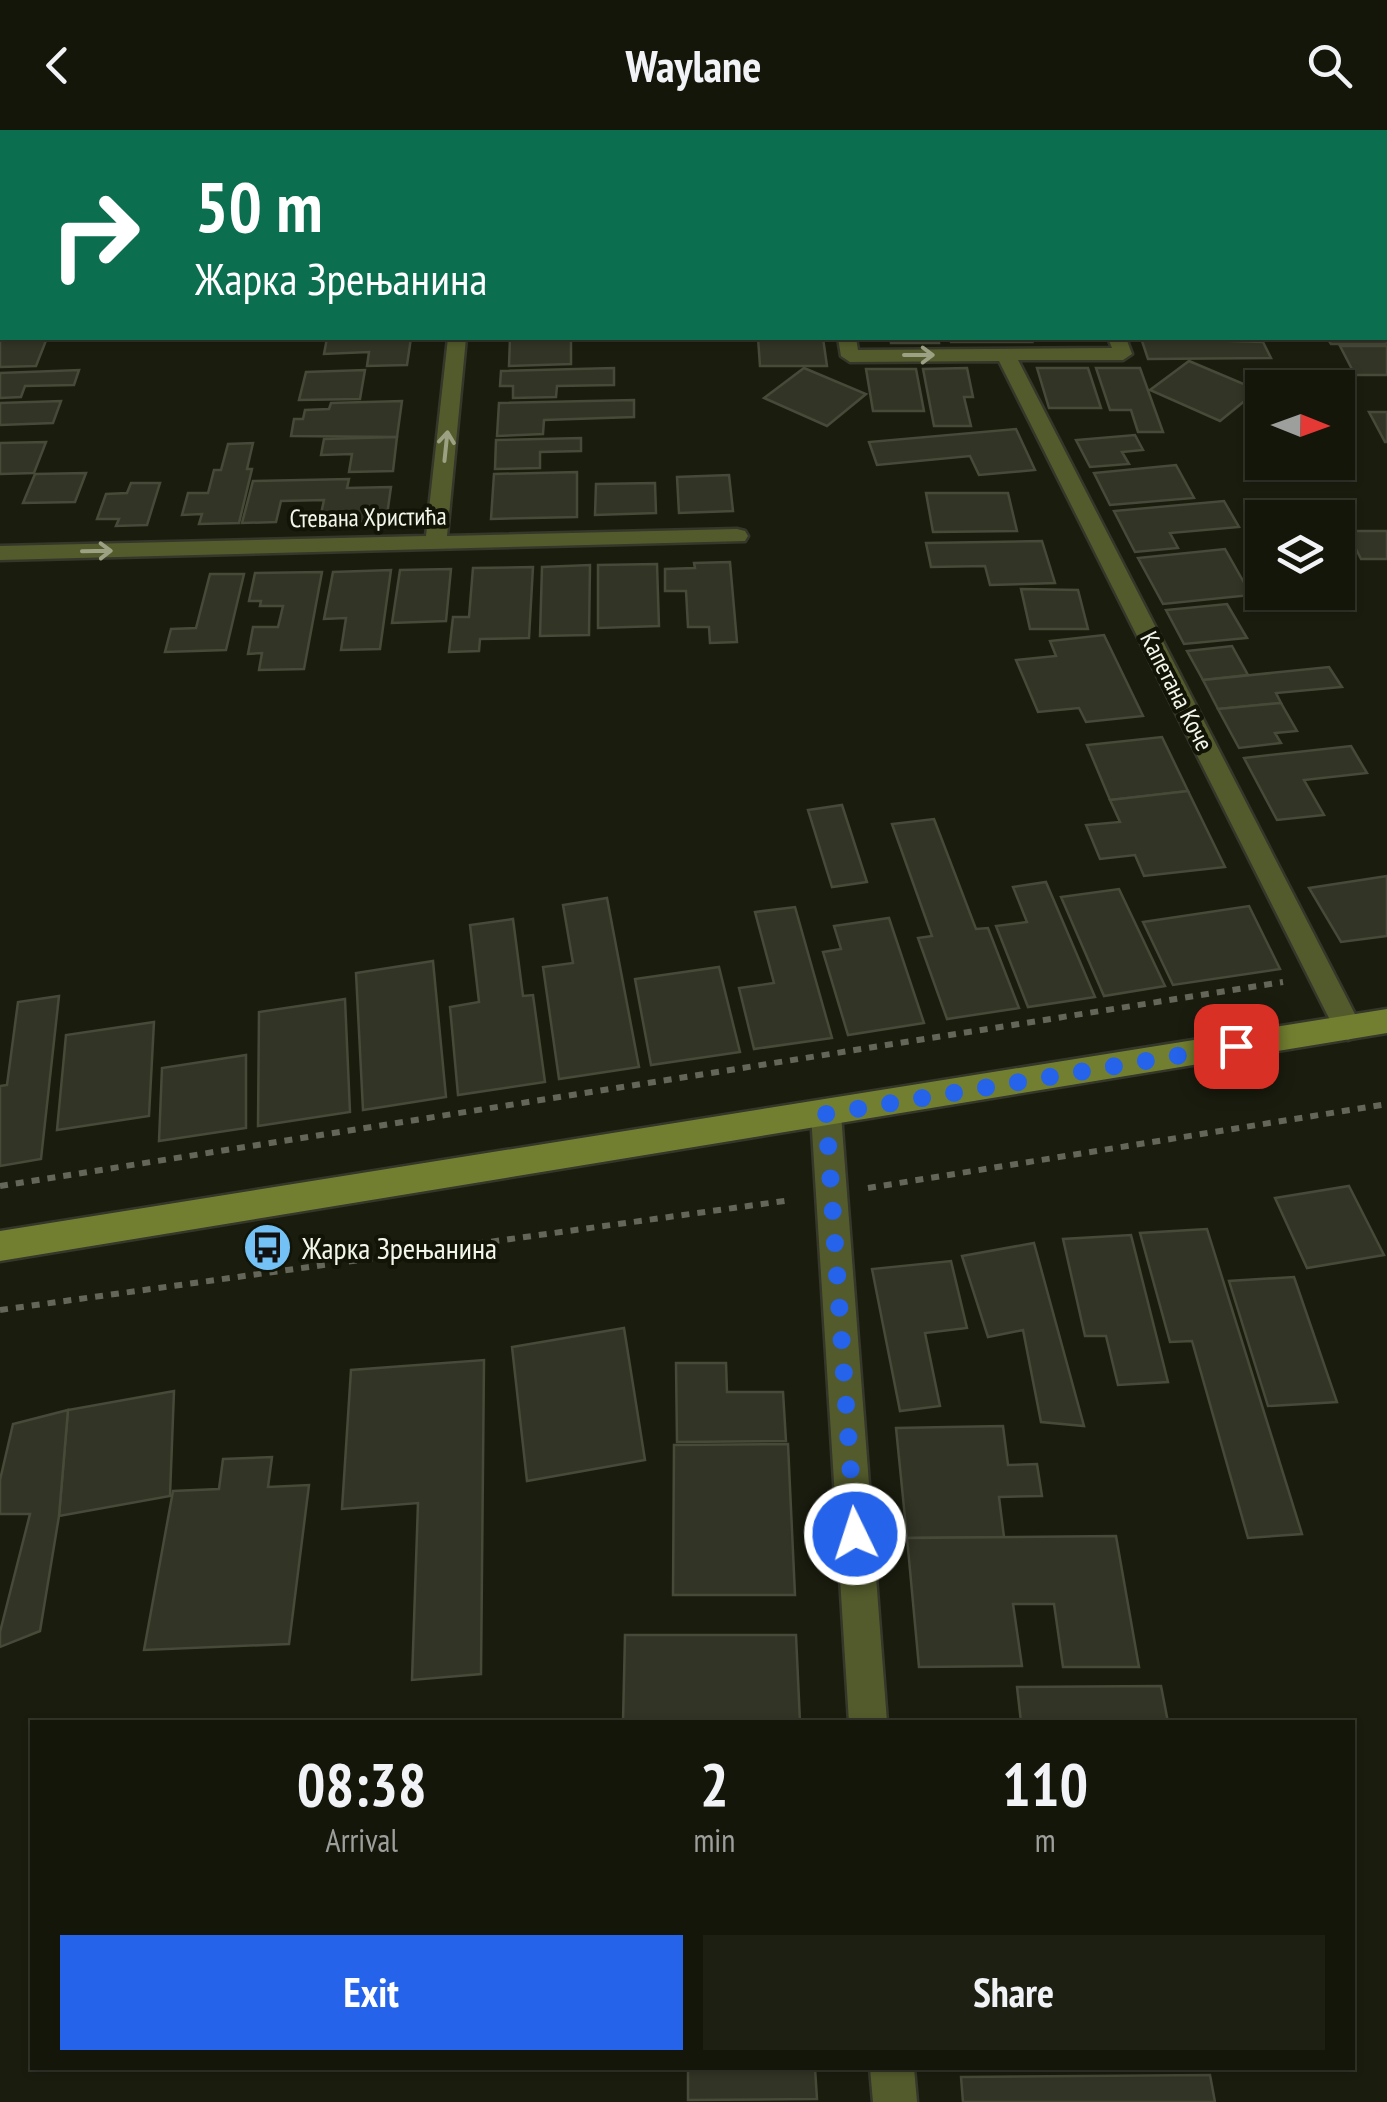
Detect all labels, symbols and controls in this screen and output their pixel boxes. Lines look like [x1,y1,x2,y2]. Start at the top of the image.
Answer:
text: Waylane [626,36,762,94]
icon: back [30,38,85,93]
icon: search [1302,38,1357,93]
text: 50 m [195,161,323,251]
icon: right [30,170,160,300]
text: Жарка Зрењанина [195,249,487,307]
one-way arrow [902,346,934,364]
north arrow [1245,370,1355,480]
map controls [1245,370,1355,610]
one-way arrow [437,431,456,463]
street label: Стевана Христића [289,500,447,534]
button: layers [1245,500,1355,610]
one-way arrow [80,542,113,560]
street label: Капетана Коче [1133,626,1221,756]
pin [1194,1004,1279,1089]
icon: arrive [1209,1019,1264,1074]
bus stop icon: Жарка Зрењанина [241,1221,293,1273]
place label: Жарка Зрењанина [301,1228,497,1267]
position arrow [803,1482,907,1586]
text: 08:38 [297,1745,427,1823]
text: 2 [700,1745,729,1823]
text: 110 [1002,1745,1088,1823]
text: Arrival [326,1819,398,1861]
text: min [693,1819,735,1861]
text: m [1035,1819,1056,1861]
button: Exit [60,1935,683,2050]
button: Share [703,1935,1325,2050]

